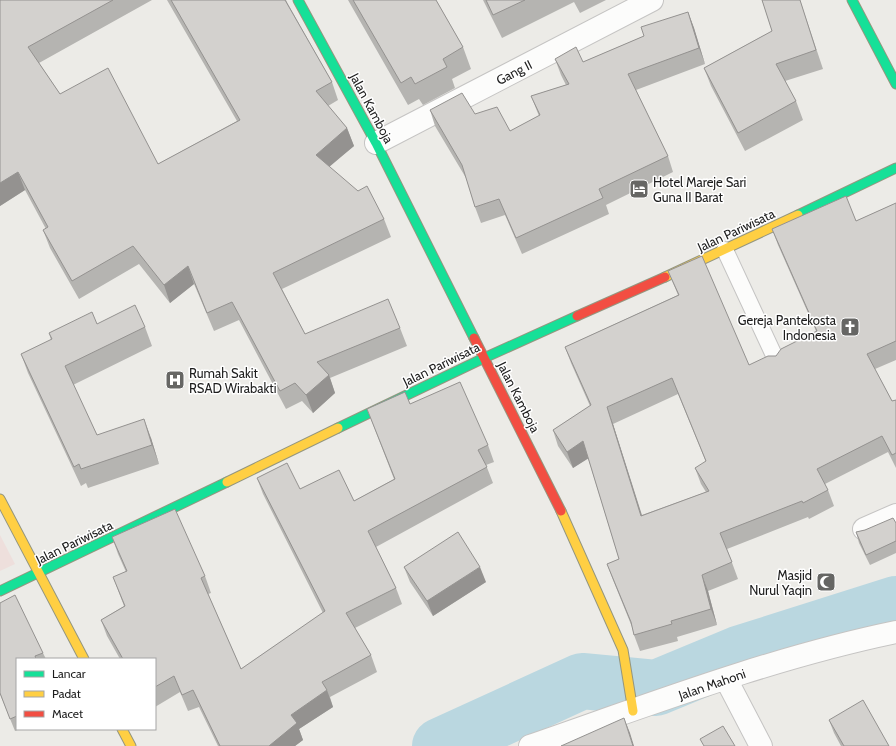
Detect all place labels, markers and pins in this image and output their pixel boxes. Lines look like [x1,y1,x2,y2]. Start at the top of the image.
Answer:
place label: Hotel Mareje Sari Guna II Barat [653,174,746,205]
hotel icon: Hotel Mareje Sari Guna II Barat [628,178,650,200]
place label: Gereja Pantekosta Indonesia [738,312,837,343]
church icon: Gereja Pantekosta Indonesia [839,316,861,338]
place label: Rumah Sakit RSAD Wirabakti [189,365,276,396]
hospital icon: Rumah Sakit RSAD Wirabakti [164,369,186,391]
place label: Masjid Nurul Yaqin [749,567,812,598]
mosque icon: Masjid Nurul Yaqin [815,571,837,593]

